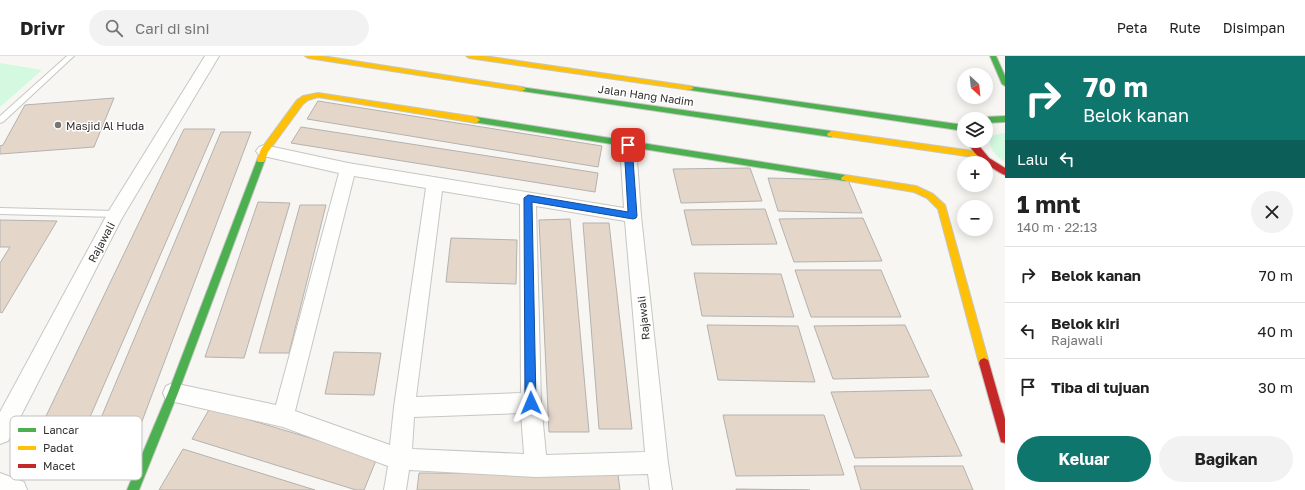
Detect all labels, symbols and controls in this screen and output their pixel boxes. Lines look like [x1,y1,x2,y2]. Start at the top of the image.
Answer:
search box [89,10,369,46]
text: Drivr [20,16,65,39]
icon: search [103,17,125,39]
text: Cari di sini [135,19,210,37]
text: Peta [1117,19,1147,36]
text: Rute [1169,19,1201,36]
text: Disimpan [1223,19,1285,36]
north arrow [957,68,993,104]
map controls [957,68,993,236]
text: 70 m [1083,70,1148,103]
icon: right [1017,72,1069,124]
street label: Jalan Hang Nadim [597,82,695,108]
text: Belok kanan [1083,104,1189,126]
button: layers [957,112,993,148]
place label: Masjid Al Huda [66,119,144,132]
marker: Masjid Al Huda [53,120,63,130]
pin [611,128,645,162]
icon: arrive [617,134,639,156]
icon: left [1056,148,1078,170]
text: Lalu [1017,150,1048,168]
button: + [957,156,993,192]
text: 1 mnt [1017,189,1080,218]
button: close [1251,191,1293,233]
button: − [957,200,993,236]
street label: Rajawali [85,219,117,264]
text: 140 m · 22:13 [1017,219,1097,235]
icon: right [1017,264,1039,286]
text: Belok kanan [1051,266,1141,284]
text: 70 m [1259,266,1293,284]
street label: Rajawali [634,295,652,341]
text: Belok kiri [1051,314,1120,332]
icon: left [1017,320,1039,342]
text: 40 m [1258,322,1293,340]
text: Rajawali [1051,332,1103,348]
icon: arrive [1017,376,1039,398]
text: Tiba di tujuan [1051,378,1149,396]
text: 30 m [1258,378,1293,396]
position arrow [510,382,552,424]
legend [10,416,142,480]
text: Lancar [43,423,80,436]
button: Keluar [1017,436,1151,482]
button: Bagikan [1159,436,1293,482]
text: Padat [43,441,74,454]
text: Macet [43,459,75,472]

